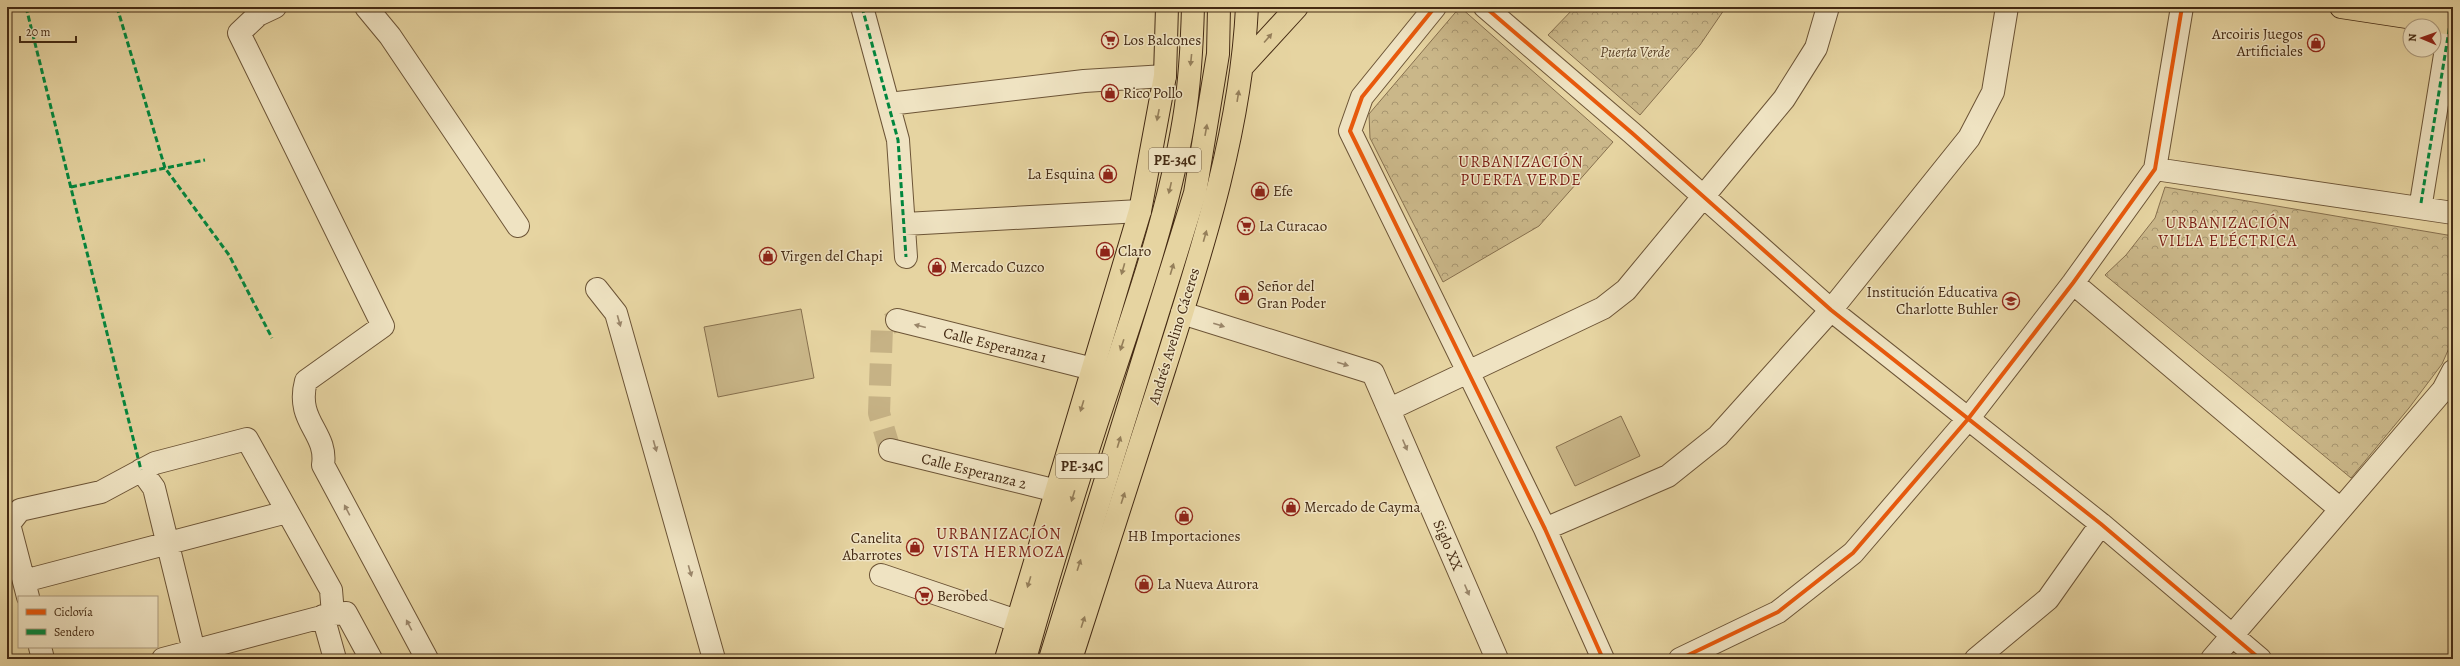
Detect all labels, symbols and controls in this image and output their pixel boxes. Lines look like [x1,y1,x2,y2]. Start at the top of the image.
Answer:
scale bar [20,18,76,44]
north arrow [2402,18,2442,58]
text: 20 m [26,24,50,40]
place label: Arcoiris Juegos Artificiales [2211,24,2303,61]
supermarket icon: Los Balcones [1100,30,1120,50]
place label: Los Balcones [1123,30,1201,50]
one-way arrow [1263,32,1272,43]
shop icon: Arcoiris Juegos Artificiales [2306,33,2326,53]
text: N [2405,33,2420,42]
park label: Puerta Verde [1600,42,1671,62]
one-way arrow [1187,54,1194,66]
shop icon: Rico Pollo [1100,83,1120,103]
place label: Rico Pollo [1123,83,1183,103]
one-way arrow [1235,90,1241,102]
one-way arrow [1155,109,1161,121]
one-way arrow [1204,124,1210,136]
road number: PE-34C [1149,148,1201,172]
district label: URBANIZACIÓN PUERTA VERDE [1458,151,1584,191]
place label: La Esquina [1027,164,1095,184]
shop icon: La Esquina [1098,164,1118,184]
shop icon: Efe [1250,181,1270,201]
place label: Efe [1273,181,1293,201]
one-way arrow [1166,182,1172,194]
district label: URBANIZACIÓN VILLA ELÉCTRICA [2157,212,2298,252]
supermarket icon: La Curacao [1236,216,1256,236]
place label: La Curacao [1259,216,1327,236]
one-way arrow [1202,229,1208,241]
shop icon: Claro [1095,241,1115,261]
place label: Claro [1118,241,1151,261]
shop icon: Virgen del Chapi [758,246,778,266]
place label: Virgen del Chapi [780,246,883,266]
shop icon: Mercado Cuzco [927,257,947,277]
place label: Mercado Cuzco [950,257,1044,277]
one-way arrow [1120,263,1126,275]
one-way arrow [1169,263,1175,275]
street label: Andrés Avelino Cáceres [1143,265,1204,408]
place label: Señor del Gran Poder [1257,276,1326,313]
place label: Institución Educativa Charlotte Buhler [1867,282,1998,319]
shop icon: Señor del Gran Poder [1234,285,1254,305]
school or university icon: Institución Educativa Charlotte Buhler [2001,291,2021,311]
one-way arrow [616,315,622,328]
one-way arrow [1213,322,1225,328]
one-way arrow [913,323,925,329]
street label: Calle Esperanza 1 [941,323,1049,367]
one-way arrow [1119,340,1125,352]
one-way arrow [1337,361,1349,367]
one-way arrow [1079,401,1085,413]
one-way arrow [1116,435,1122,447]
one-way arrow [1402,439,1408,451]
one-way arrow [652,441,658,453]
street label: Calle Esperanza 2 [919,448,1029,494]
road number: PE-34C [1056,454,1108,478]
one-way arrow [1070,490,1076,502]
one-way arrow [1120,492,1126,504]
shop icon: Mercado de Cayma [1281,497,1301,517]
place label: Mercado de Cayma [1304,497,1420,517]
one-way arrow [344,504,351,516]
shop icon: HB Importaciones [1174,506,1194,526]
street label: Siglo XX [1428,517,1468,574]
district label: URBANIZACIÓN VISTA HERMOZA [932,523,1065,563]
place label: HB Importaciones [1127,526,1241,546]
place label: Canelita Abarrotes [841,528,902,565]
shop icon: Canelita Abarrotes [905,537,925,557]
one-way arrow [1076,559,1082,571]
one-way arrow [687,566,693,578]
shop icon: La Nueva Aurora [1134,574,1154,594]
place label: La Nueva Aurora [1157,574,1259,594]
one-way arrow [1026,576,1032,588]
one-way arrow [1465,585,1471,597]
supermarket icon: Berobed [914,586,934,606]
place label: Berobed [937,586,989,606]
legend [18,596,158,648]
text: Ciclovía [54,604,93,620]
one-way arrow [1080,616,1086,628]
one-way arrow [405,619,412,630]
text: Sendero [54,624,94,640]

